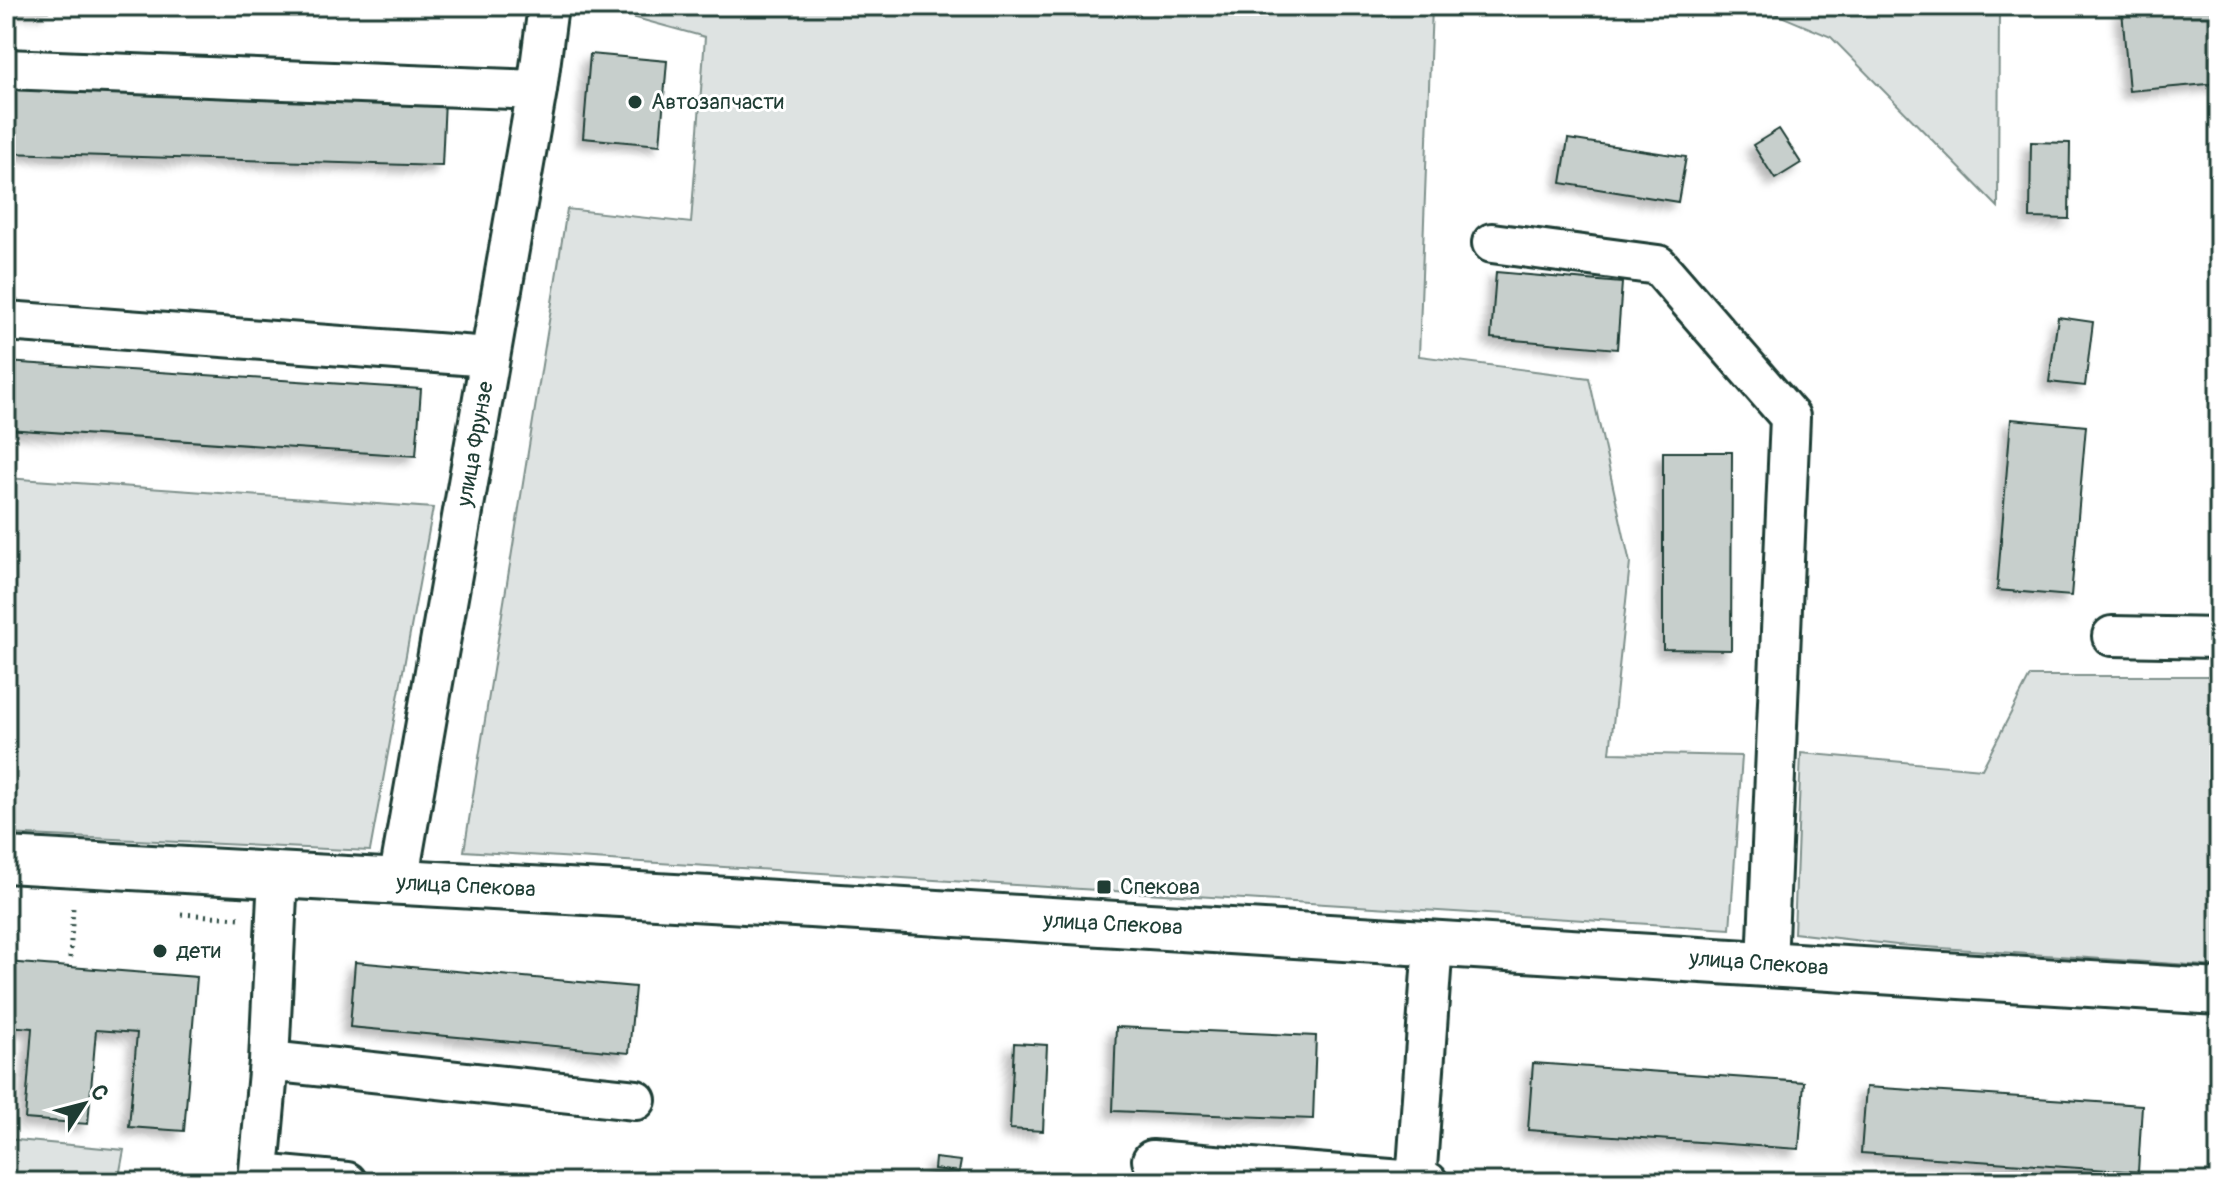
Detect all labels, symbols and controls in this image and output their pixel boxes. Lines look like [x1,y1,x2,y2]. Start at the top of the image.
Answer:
place label: Автозапчасти [651,88,784,116]
marker: Автозапчасти [626,93,644,111]
street label: улица Фрунзе [450,379,500,510]
street label: улица Спекова [395,868,536,904]
place label: Спекова [1120,873,1200,901]
marker: Спекова [1095,878,1113,896]
street label: улица Спекова [1042,906,1183,942]
place label: дети [176,937,221,965]
marker: дети [151,942,169,960]
street label: улица Спекова [1687,944,1830,982]
north arrow [44,1064,124,1144]
text: С [84,1079,115,1107]

